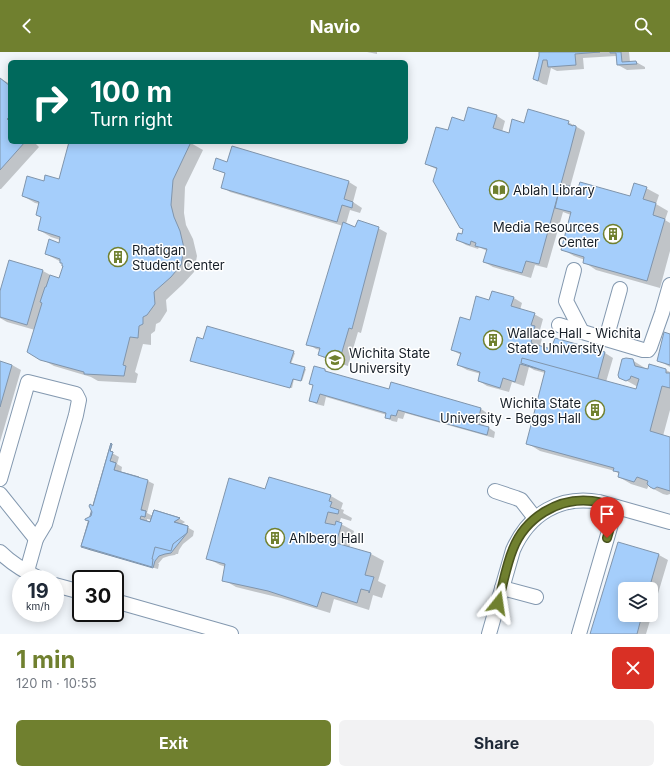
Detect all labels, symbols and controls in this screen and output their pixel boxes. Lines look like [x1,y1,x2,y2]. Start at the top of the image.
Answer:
icon: back [16,15,38,37]
icon: search [632,15,654,37]
text: Navio [310,16,360,37]
text: 100 m [90,75,172,109]
icon: right [24,76,76,128]
text: Turn right [90,109,173,130]
library icon: Ablah Library [488,179,510,201]
place label: Ablah Library [513,182,595,198]
place label: Media Resources Center [493,219,599,250]
building icon: Media Resources Center [602,223,624,245]
place label: Rhatigan Student Center [132,242,225,273]
building icon: Rhatigan Student Center [107,246,129,268]
place label: Wallace Hall - Wichita State University [507,325,641,356]
building icon: Wallace Hall - Wichita State University [482,329,504,351]
place label: Wichita State University [349,345,430,376]
school or university icon: Wichita State University [324,349,346,371]
place label: Wichita State University - Beggs Hall [440,395,581,426]
building icon: Wichita State University - Beggs Hall [584,399,606,421]
pin [590,497,624,538]
icon: arrive [596,503,618,525]
building icon: Ahlberg Hall [264,527,286,549]
place label: Ahlberg Hall [289,530,364,546]
speed limit sign: 30 [72,570,124,622]
text: 19 [27,579,49,603]
position arrow [477,582,519,624]
map controls [618,582,658,622]
button: layers [618,582,658,622]
text: km/h [26,600,50,612]
text: 1 min [16,645,75,674]
button: close [612,647,654,689]
text: 120 m · 10:55 [16,675,97,691]
button: Exit [16,720,331,766]
button: Share [339,720,654,766]

